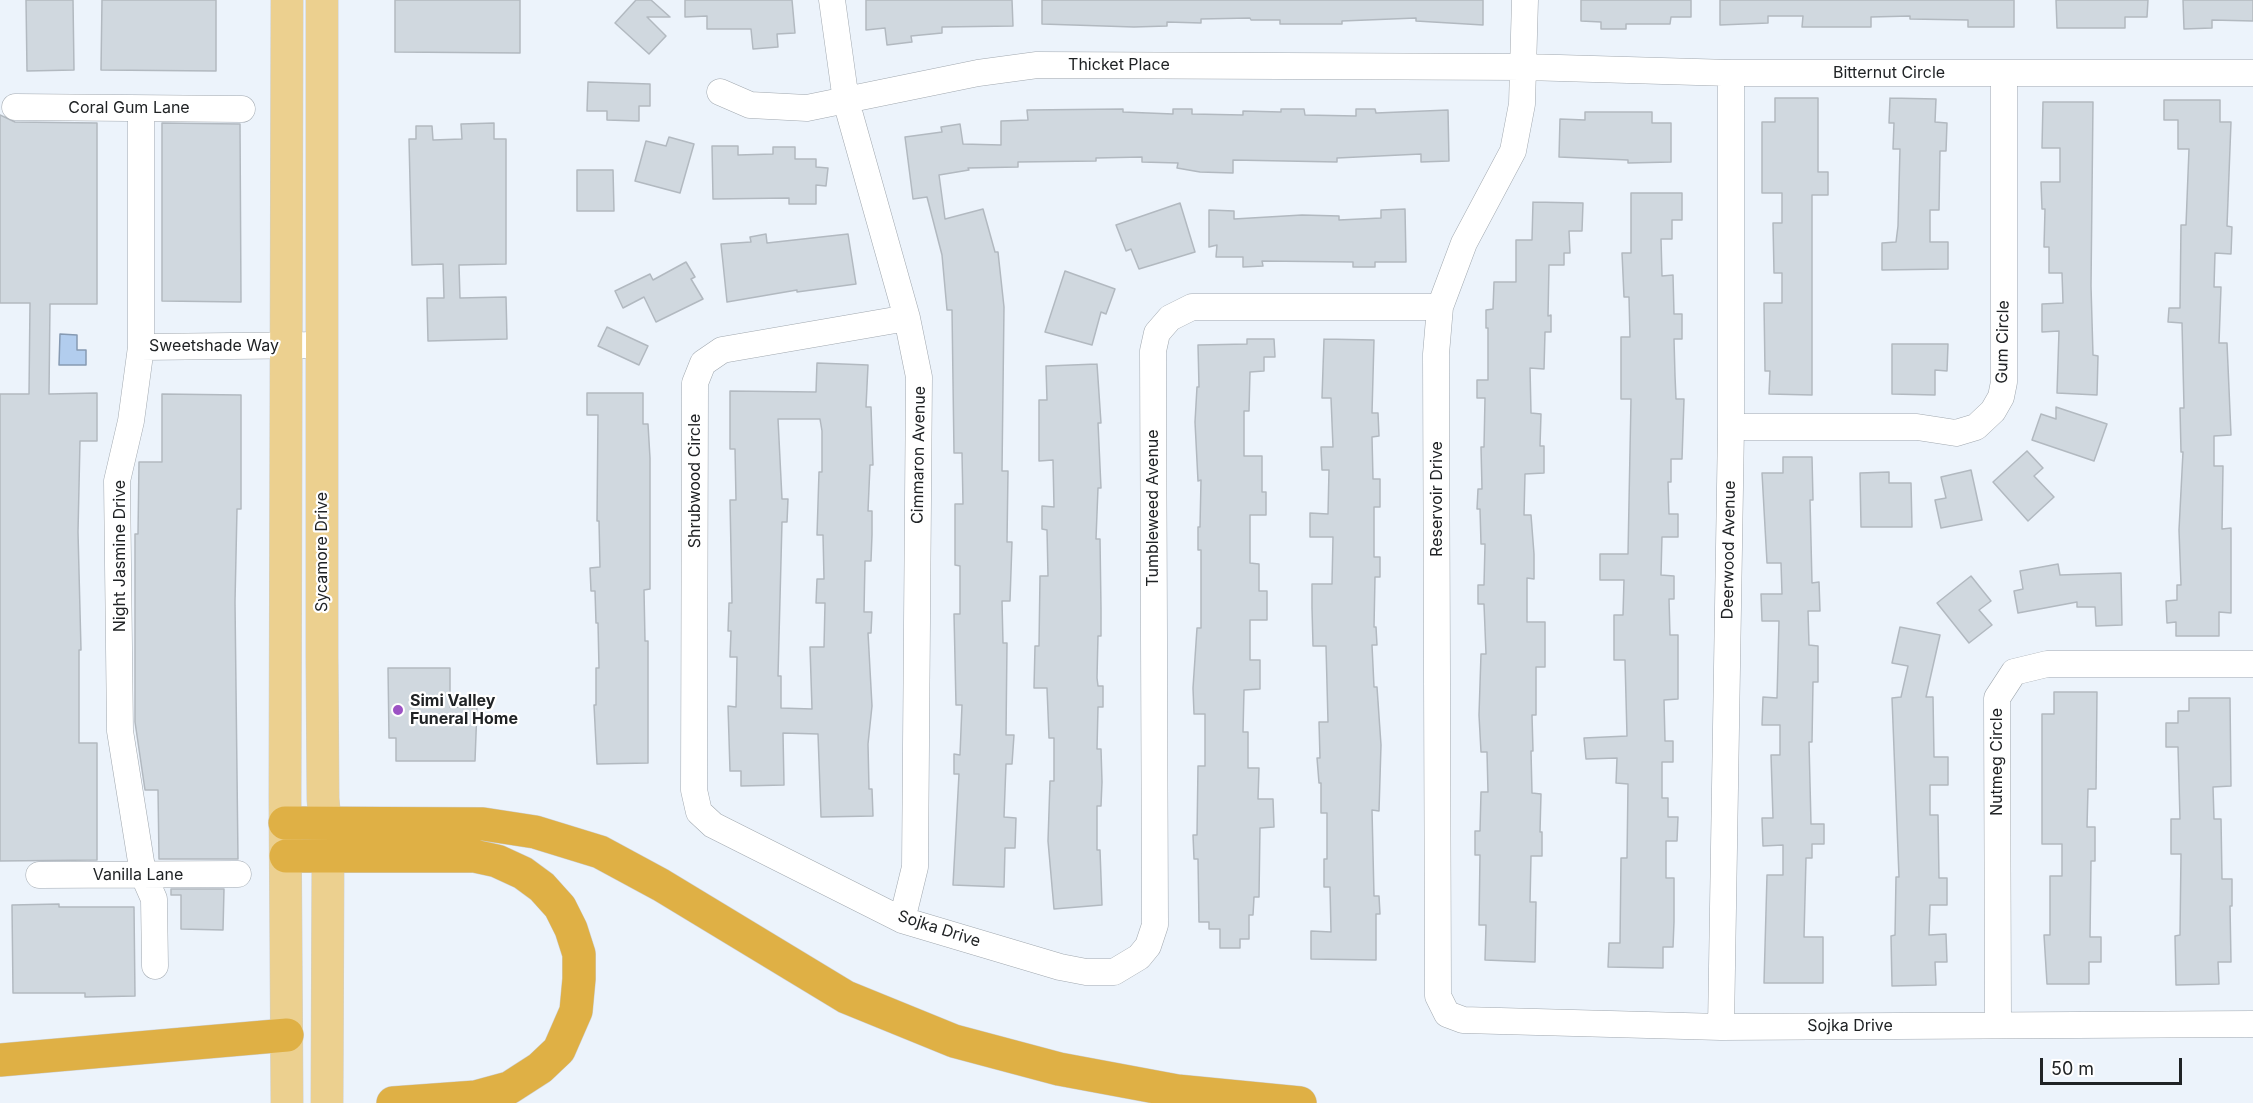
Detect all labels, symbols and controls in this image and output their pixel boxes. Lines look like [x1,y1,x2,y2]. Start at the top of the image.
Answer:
street label: Thicket Place [1068,55,1170,75]
street label: Bitternut Circle [1833,63,1945,83]
street label: Coral Gum Lane [68,98,190,118]
street label: Gum Circle [1993,300,2013,384]
street label: Sweetshade Way [149,336,279,356]
street label: Cimmaron Avenue [908,386,930,524]
street label: Shrubwood Circle [685,414,705,548]
street label: Tumbleweed Avenue [1143,429,1163,587]
street label: Reservoir Drive [1427,441,1447,557]
street label: Night Jasmine Drive [110,480,130,632]
street label: Deerwood Avenue [1718,480,1740,620]
street label: Sycamore Drive [312,492,332,612]
place label: Simi Valley Funeral Home [410,691,518,729]
marker: Simi Valley Funeral Home [391,703,405,717]
street label: Nutmeg Circle [1987,708,2007,816]
street label: Vanilla Lane [93,865,183,885]
street label: Sojka Drive [895,907,983,951]
street label: Sojka Drive [1807,1016,1893,1036]
scale bar [2043,1046,2186,1084]
text: 50 m [2051,1058,2094,1079]

